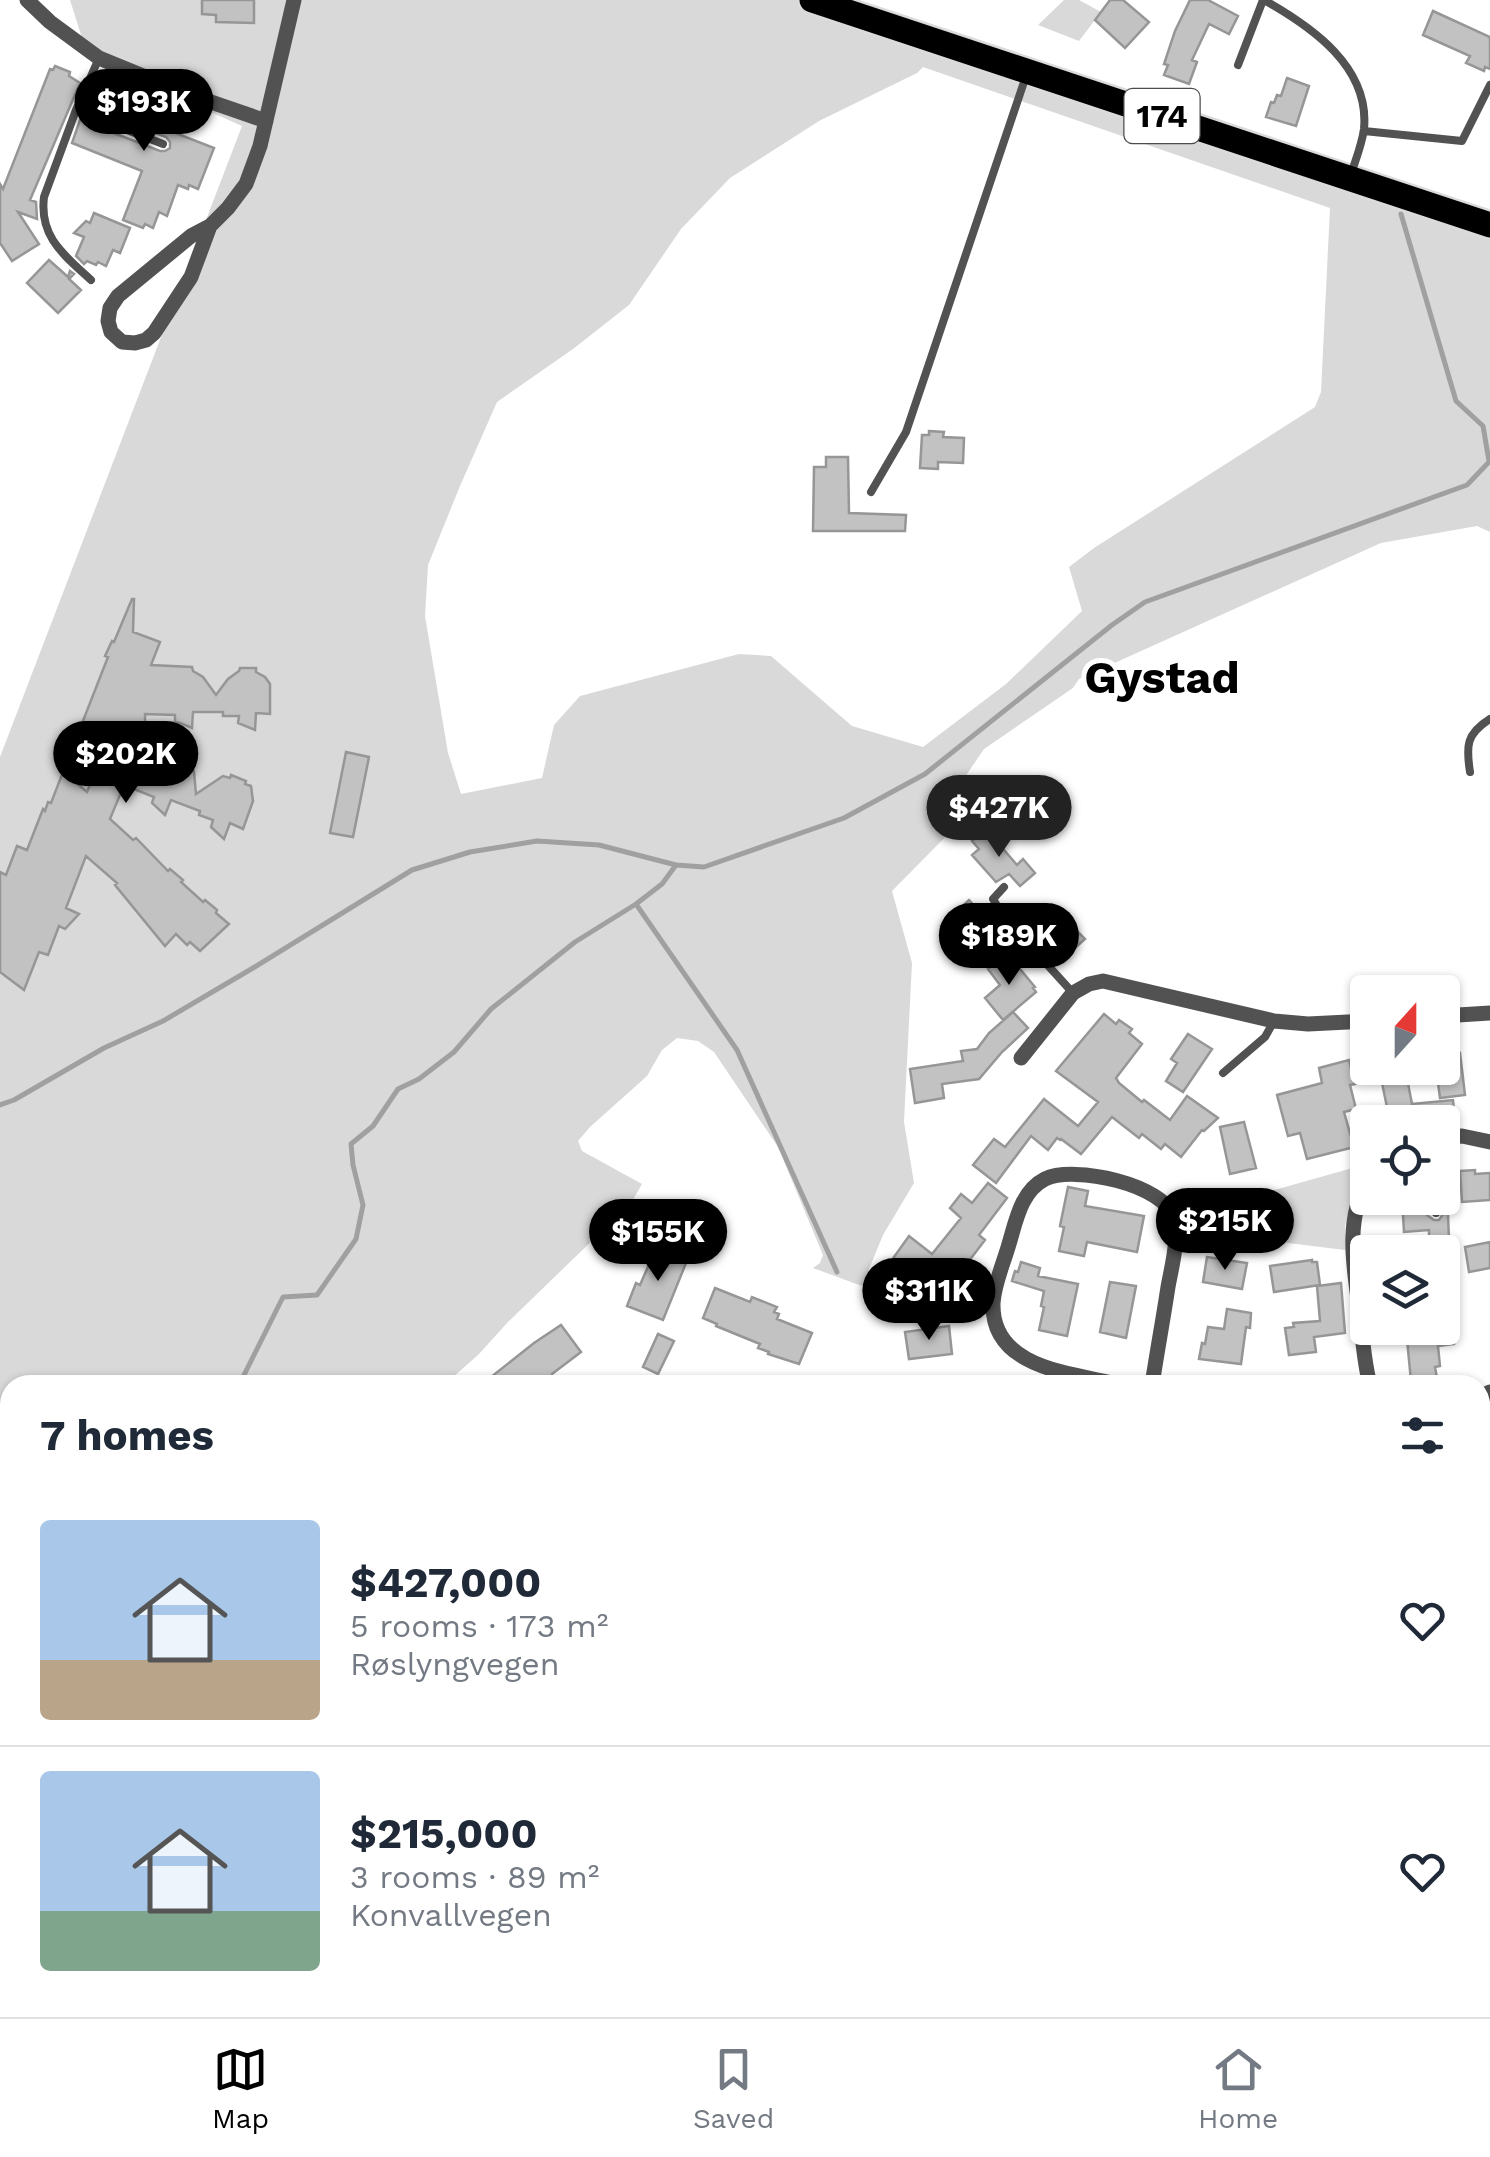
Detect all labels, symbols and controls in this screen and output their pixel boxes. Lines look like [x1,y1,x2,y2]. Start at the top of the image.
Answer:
pin: $193K [74,69,214,154]
text: $193K [97,82,191,120]
road number: 174 [1124,89,1200,143]
district label: Gystad [1084,651,1240,704]
pin: $202K [56,721,196,806]
text: $202K [75,734,177,772]
pin: $427K [929,775,1069,860]
text: $427K [949,788,1049,826]
pin: $189K [939,903,1079,988]
text: $189K [961,916,1057,954]
north arrow [1350,975,1460,1085]
map controls [1350,975,1460,1345]
button: locate [1350,1105,1460,1215]
pin: $215K [1155,1188,1295,1273]
pin: $155K [588,1199,728,1284]
text: $215K [1178,1201,1272,1239]
text: $155K [611,1212,705,1250]
button: layers [1350,1235,1460,1345]
pin: $311K [859,1258,999,1343]
text: $311K [884,1271,974,1309]
icon: filters [1395,1408,1450,1463]
text: 7 homes [40,1411,214,1460]
text: $427,000 [350,1558,541,1607]
icon: home [120,1560,240,1680]
icon: heart [1395,1593,1450,1648]
text: 5 rooms · 173 m² [350,1607,608,1645]
text: Røslyngvegen [350,1645,560,1683]
text: $215,000 [350,1809,537,1858]
icon: home [120,1811,240,1931]
icon: heart [1395,1844,1450,1899]
text: 3 rooms · 89 m² [350,1858,599,1896]
text: Konvallvegen [350,1896,552,1934]
tab: Map [212,2042,269,2135]
tab: Saved [693,2042,774,2135]
tab: Home [1198,2042,1278,2135]

